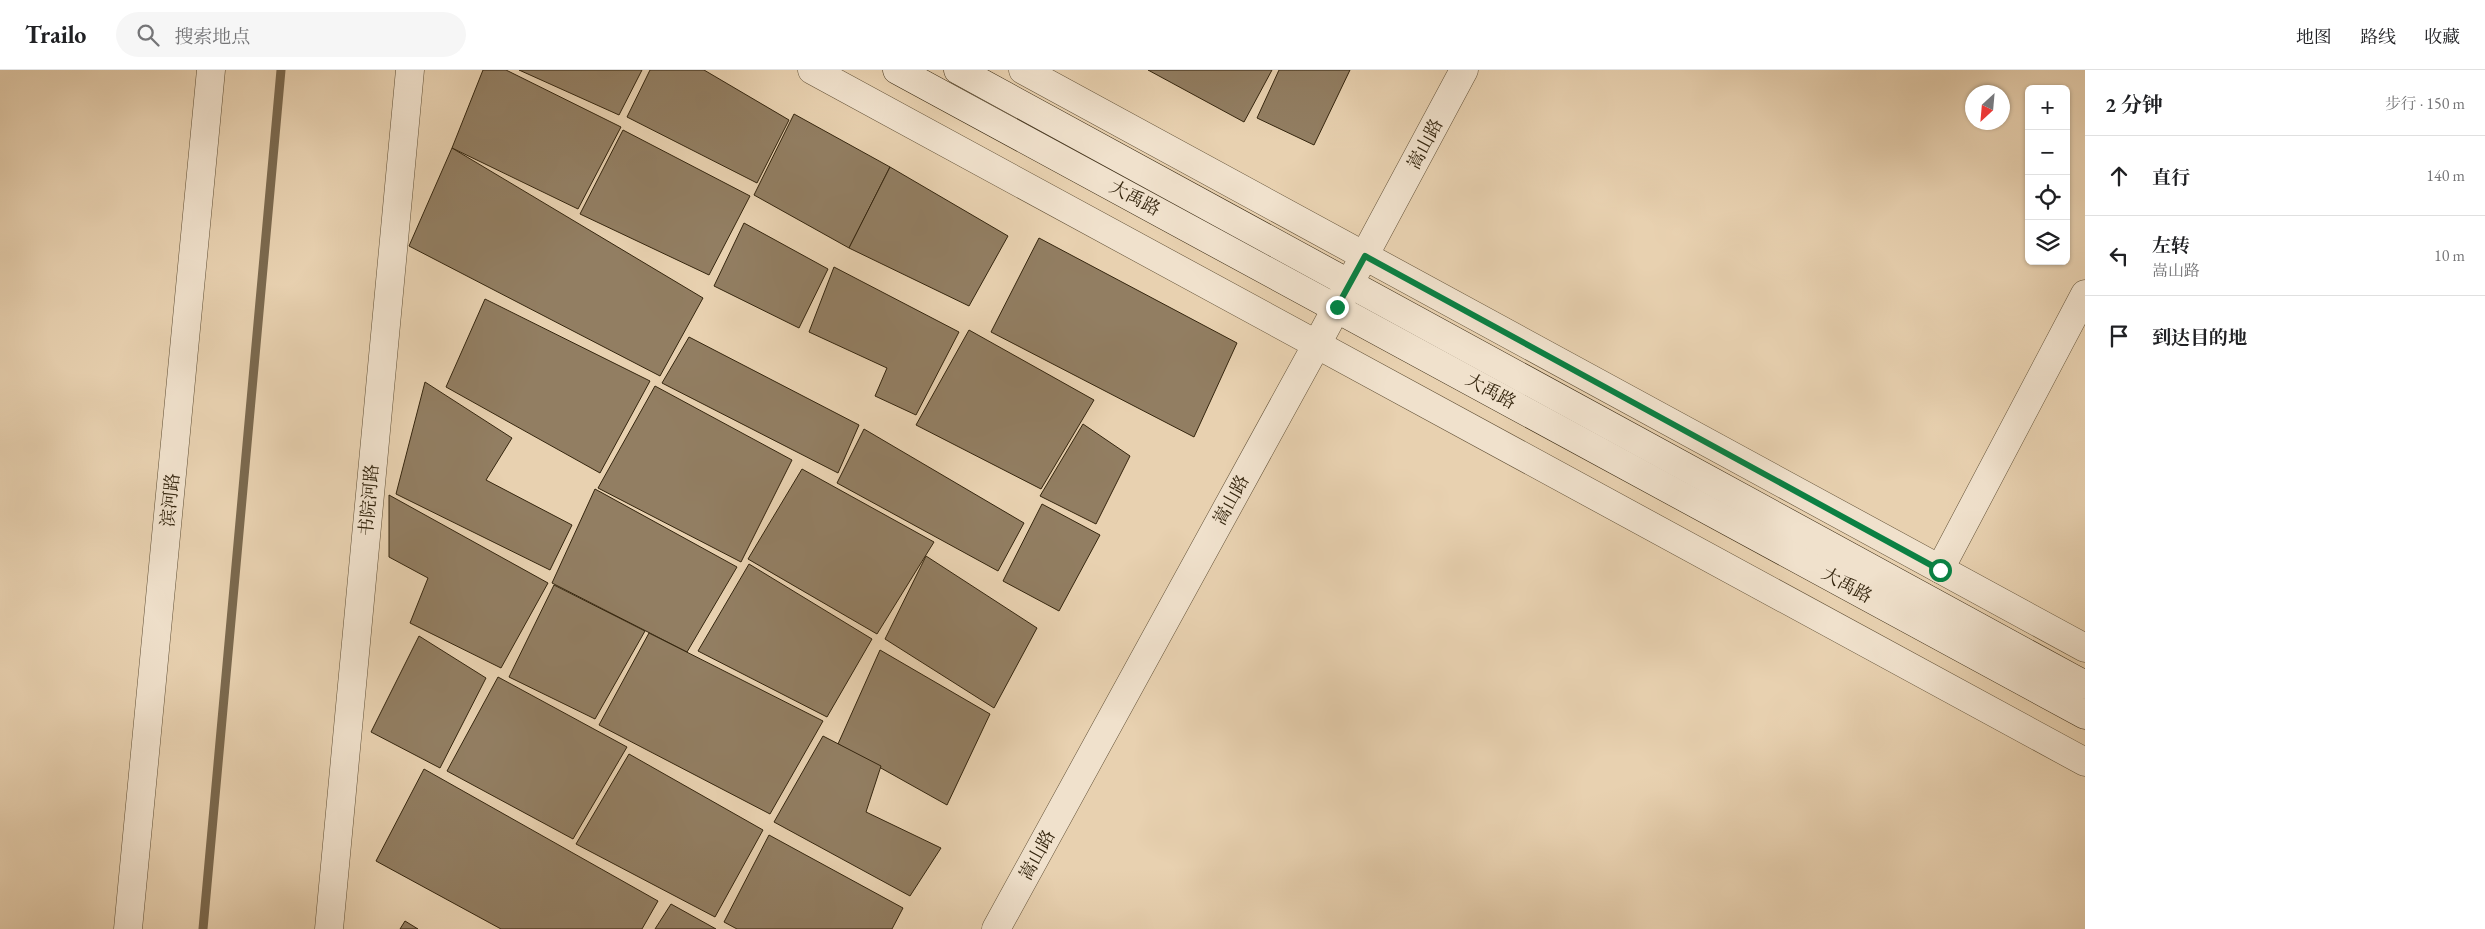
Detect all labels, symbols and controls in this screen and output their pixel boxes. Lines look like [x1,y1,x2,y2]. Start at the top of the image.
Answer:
search box [116,12,466,57]
text: Trailo [25,19,86,50]
icon: search [134,21,162,49]
text: 搜索地点 [174,24,250,49]
text: 地图 [2296,25,2332,48]
text: 路线 [2360,25,2396,48]
text: 收藏 [2424,25,2460,48]
north arrow [1965,85,2010,130]
map controls [2025,85,2070,265]
button: + [2025,85,2070,130]
text: 2 分钟 [2105,91,2163,118]
text: 步行 · 150 m [2385,93,2465,114]
street label: 嵩山路 [1402,115,1447,173]
button: − [2025,130,2070,175]
icon: ahead [2105,162,2133,190]
text: 直行 [2152,165,2190,190]
text: 140 m [2426,165,2465,186]
street label: 大禹路 [1106,175,1164,220]
button: locate [2025,175,2070,220]
button: layers [2025,220,2070,265]
text: 左转 [2152,233,2190,258]
icon: left [2105,242,2133,270]
text: 10 m [2434,245,2465,266]
text: 嵩山路 [2152,260,2200,281]
route end [1326,296,1349,319]
icon: arrive [2105,322,2133,350]
text: 到达目的地 [2152,325,2247,350]
street label: 大禹路 [1462,367,1520,414]
street label: 书院河路 [354,463,383,537]
street label: 嵩山路 [1207,471,1254,529]
street label: 滨河路 [155,472,184,528]
route start [1929,559,1952,582]
street label: 大禹路 [1818,561,1876,608]
street label: 嵩山路 [1013,826,1060,884]

